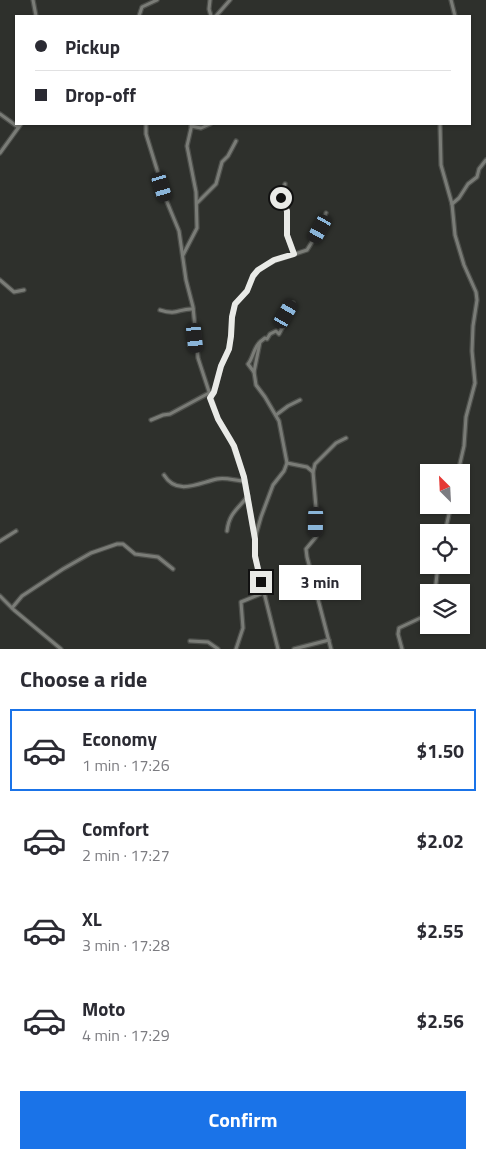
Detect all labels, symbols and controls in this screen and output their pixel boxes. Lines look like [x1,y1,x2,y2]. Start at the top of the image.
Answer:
text: Pickup [65,32,120,61]
text: Drop-off [65,80,136,109]
car [150,170,173,204]
route start [270,187,292,209]
car [306,212,333,246]
car [272,297,299,331]
car [185,322,204,354]
north arrow [420,464,470,514]
map controls [420,464,470,634]
car [308,507,323,537]
button: locate [420,524,470,574]
callout: 3 min [278,564,361,600]
text: 3 min [301,570,339,594]
route end [250,571,272,593]
button: layers [420,584,470,634]
text: Choose a ride [20,662,147,696]
text: Economy [82,724,157,753]
icon: car [22,728,67,773]
text: $1.50 [417,736,464,765]
text: 1 min · 17:26 [82,753,170,777]
text: Comfort [82,814,149,843]
icon: car [22,818,67,863]
text: $2.02 [417,826,464,855]
text: 2 min · 17:27 [82,843,170,867]
text: XL [82,904,102,933]
icon: car [22,908,67,953]
text: $2.55 [417,916,464,945]
text: 3 min · 17:28 [82,933,170,957]
text: Moto [82,994,125,1023]
icon: car [22,998,67,1043]
text: $2.56 [417,1006,464,1035]
text: 4 min · 17:29 [82,1023,170,1047]
button: Confirm [20,1091,466,1149]

